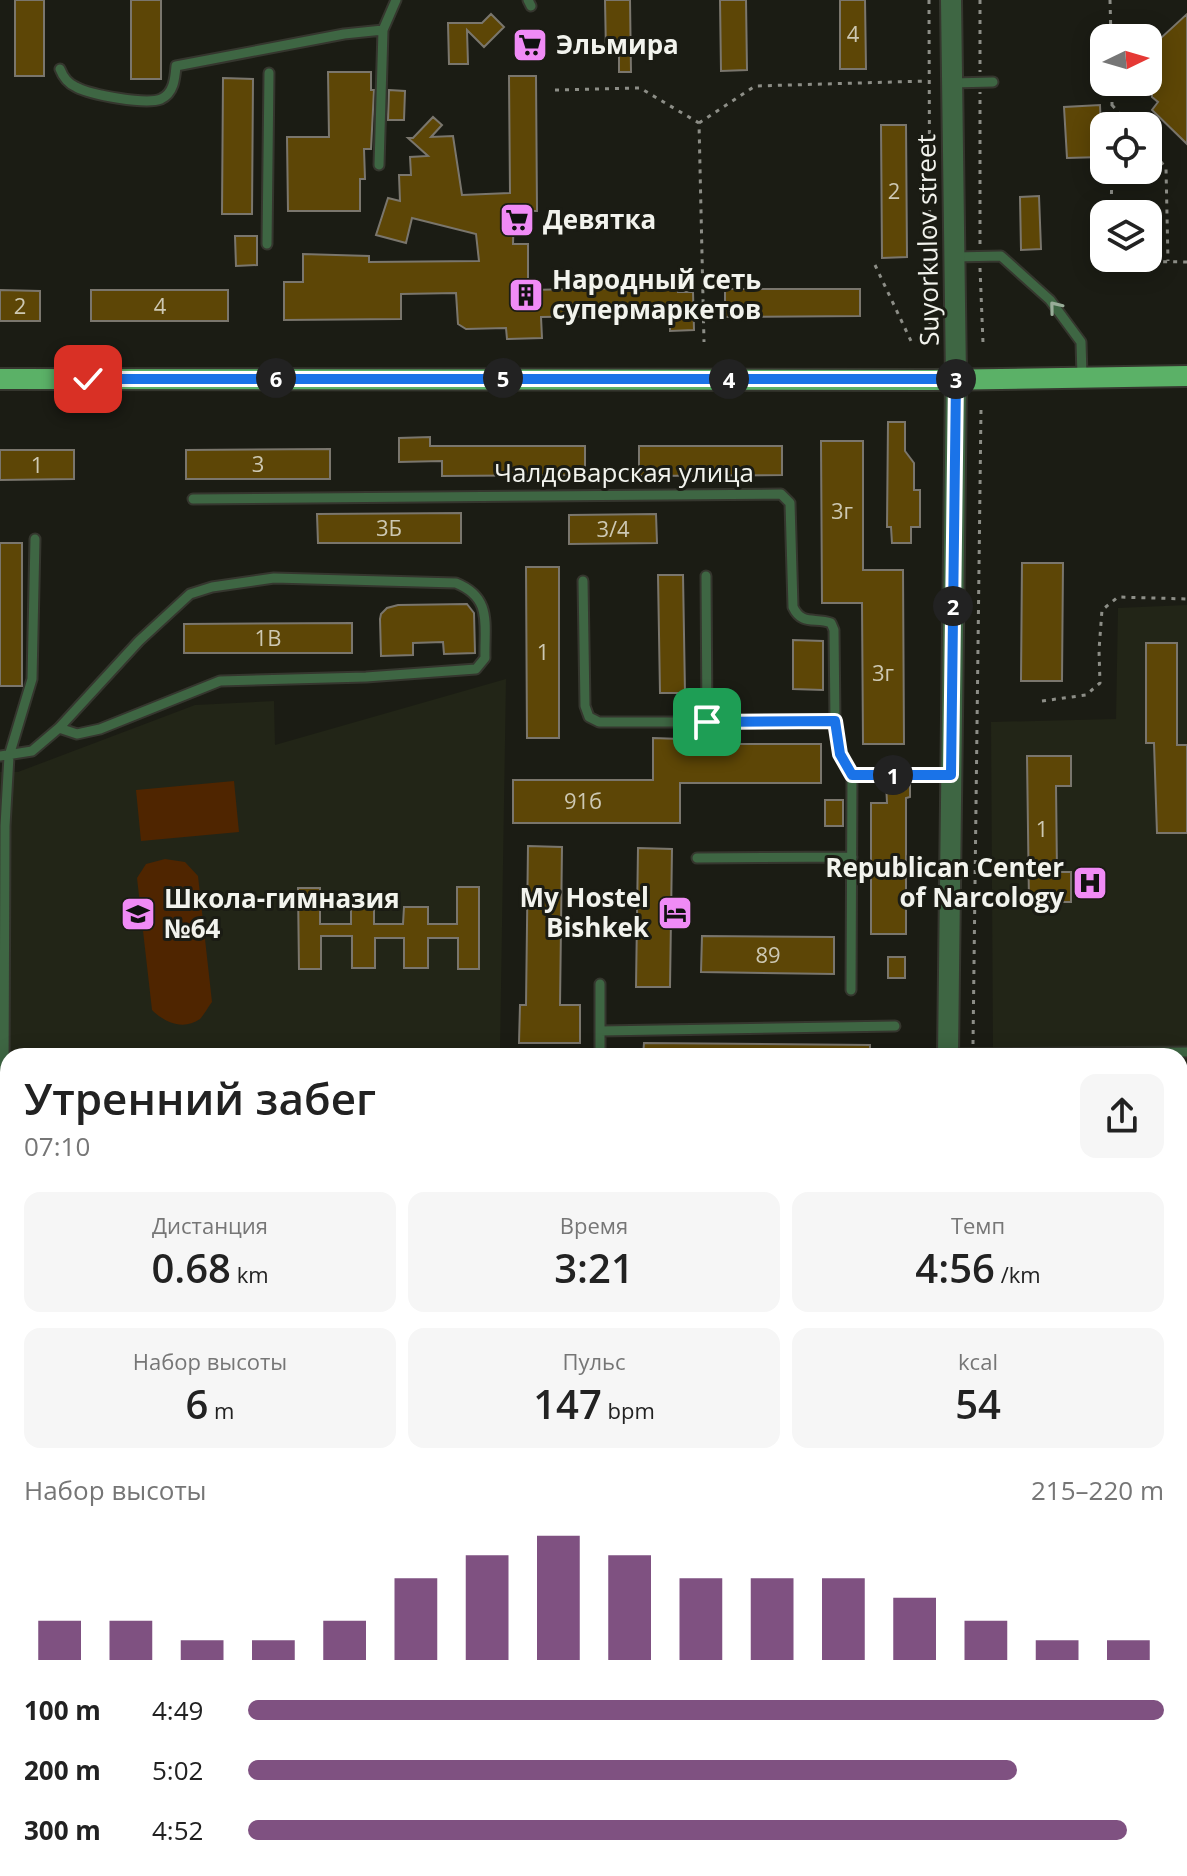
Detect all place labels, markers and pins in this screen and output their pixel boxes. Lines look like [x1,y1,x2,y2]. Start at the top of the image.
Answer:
supermarket icon: Эльмира [511,26,549,64]
place label: Эльмира [556,26,679,62]
supermarket icon: Девятка [498,201,536,239]
place label: Девятка [543,201,656,237]
place label: Народный сеть супермаркетов [552,261,761,327]
building icon: Народный сеть супермаркетов [507,276,545,314]
pin [54,345,122,413]
pin: 6 [256,358,296,398]
pin: 5 [483,358,523,398]
pin: 4 [709,359,749,399]
pin: 3 [936,359,976,399]
pin: 2 [933,586,973,626]
pin [673,688,741,756]
pin: 1 [873,755,913,795]
place label: Republican Center of Narcology [825,849,1064,915]
hospital icon: Republican Center of Narcology [1071,864,1109,902]
place label: My Hostel Bishkek [519,879,650,945]
place label: Школа-гимназия №64 [164,880,400,946]
hotel icon: My Hostel Bishkek [656,894,694,932]
school or university icon: Школа-гимназия №64 [119,895,157,933]

